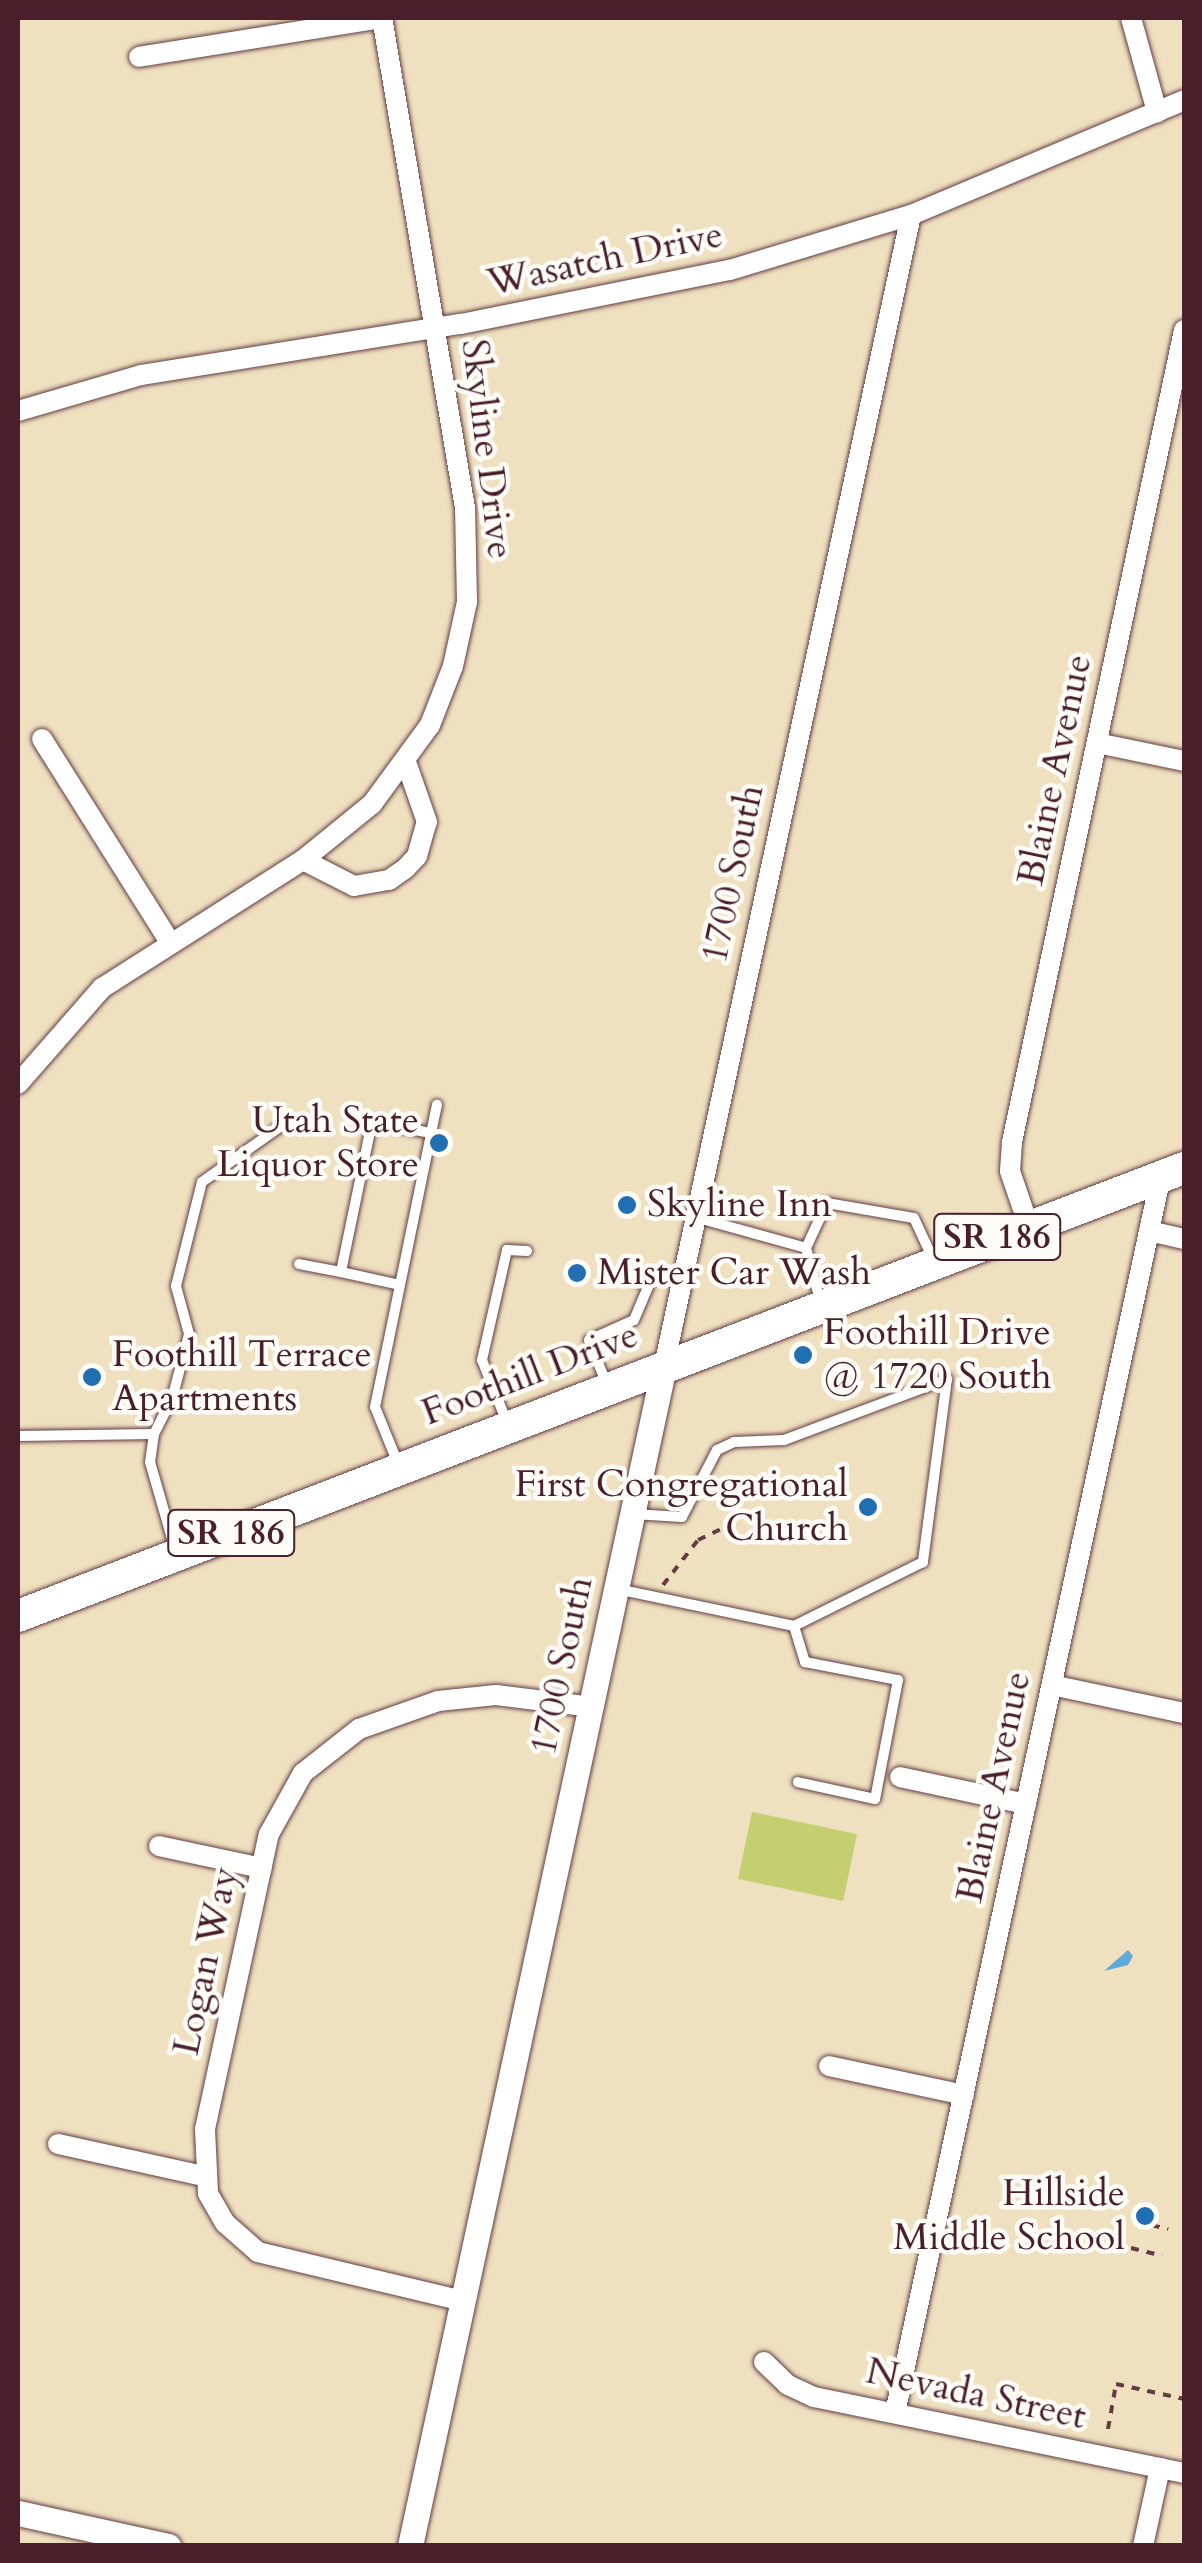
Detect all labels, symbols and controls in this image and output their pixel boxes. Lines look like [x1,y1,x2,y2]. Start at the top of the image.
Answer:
street label: Wasatch Drive [483,212,727,306]
street label: Skyline Drive [451,337,523,561]
street label: Blaine Avenue [1008,650,1102,890]
street label: 1700 South [692,781,774,967]
place label: Utah State Liquor Store [217,1098,419,1188]
marker: Utah State Liquor Store [428,1132,450,1154]
place label: Skyline Inn [647,1182,832,1228]
marker: Skyline Inn [616,1194,638,1216]
road number: SR 186 [932,1207,1062,1267]
place label: Mister Car Wash [597,1250,871,1296]
marker: Mister Car Wash [566,1262,588,1284]
place label: Foothill Drive @ 1720 South [823,1310,1052,1400]
street label: Foothill Drive [416,1312,644,1436]
place label: Foothill Terrace Apartments [112,1332,372,1422]
marker: Foothill Drive @ 1720 South [792,1344,814,1366]
marker: Foothill Terrace Apartments [81,1366,103,1388]
place label: First Congregational Church [515,1462,848,1552]
marker: First Congregational Church [857,1496,879,1518]
road number: SR 186 [166,1503,296,1563]
street label: 1700 South [521,1573,603,1759]
street label: Blaine Avenue [947,1667,1041,1907]
street label: Logan Way [164,1863,248,2059]
place label: Hillside Middle School [893,2171,1125,2260]
marker: Hillside Middle School [1134,2205,1156,2227]
street label: Nevada Street [862,2348,1090,2440]

